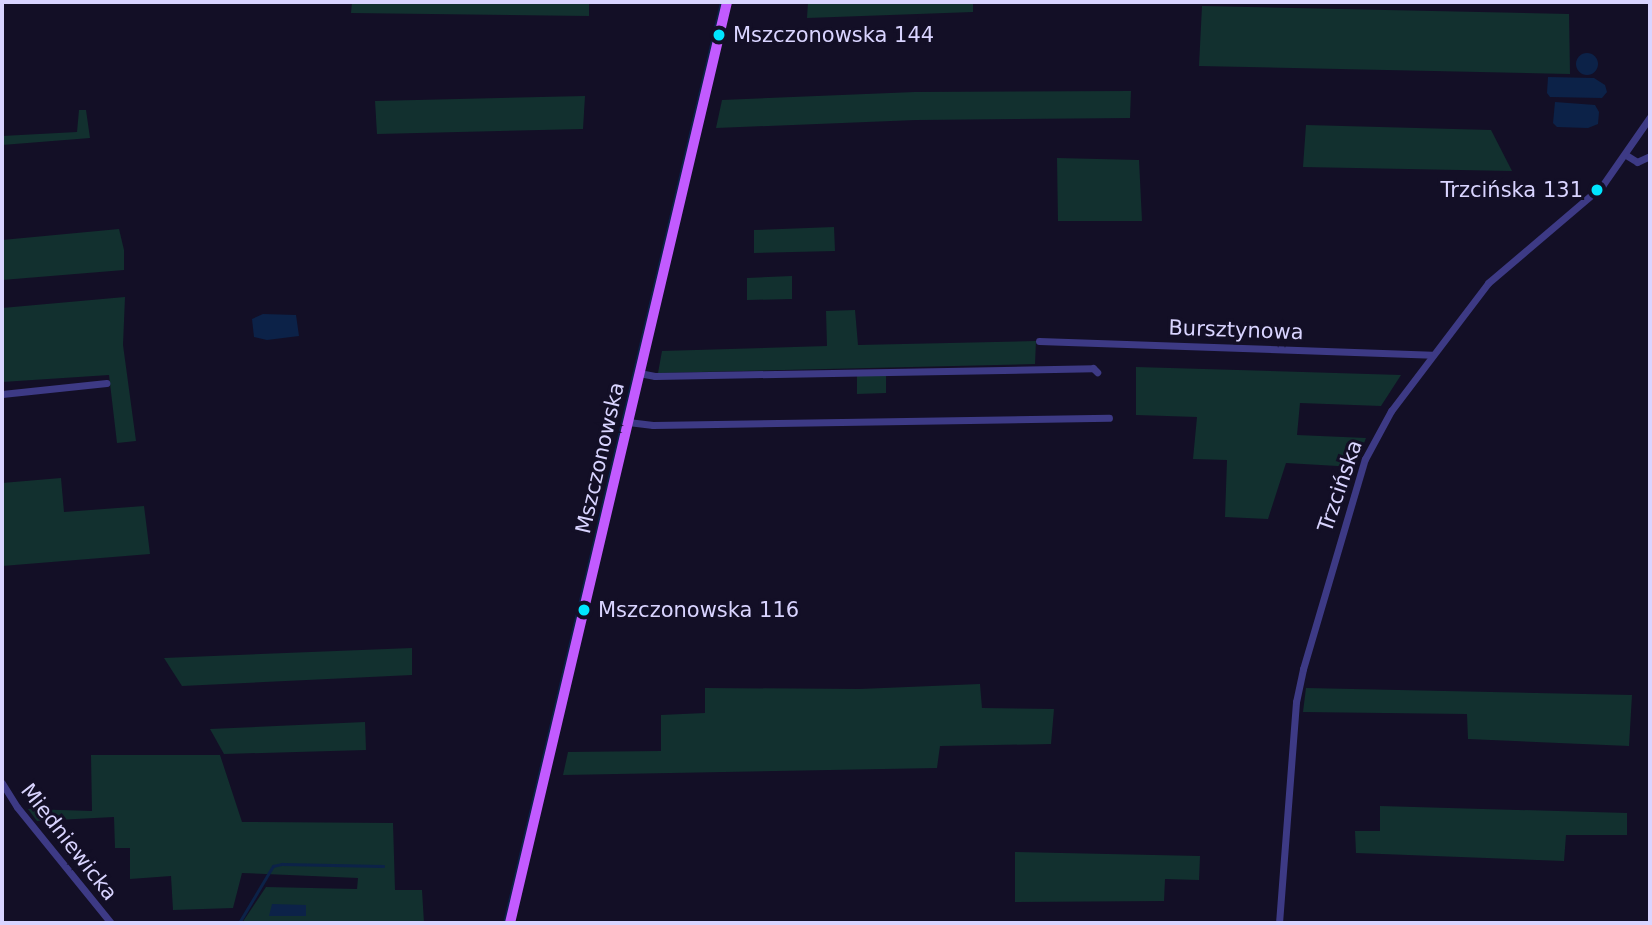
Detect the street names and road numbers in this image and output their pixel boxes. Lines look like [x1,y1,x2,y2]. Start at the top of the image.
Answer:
street label: Bursztynowa [1168,315,1304,345]
street label: Mszczonowska [570,380,630,536]
street label: Trzcińska [1313,437,1367,535]
street label: Miedniewicka [16,778,122,906]

